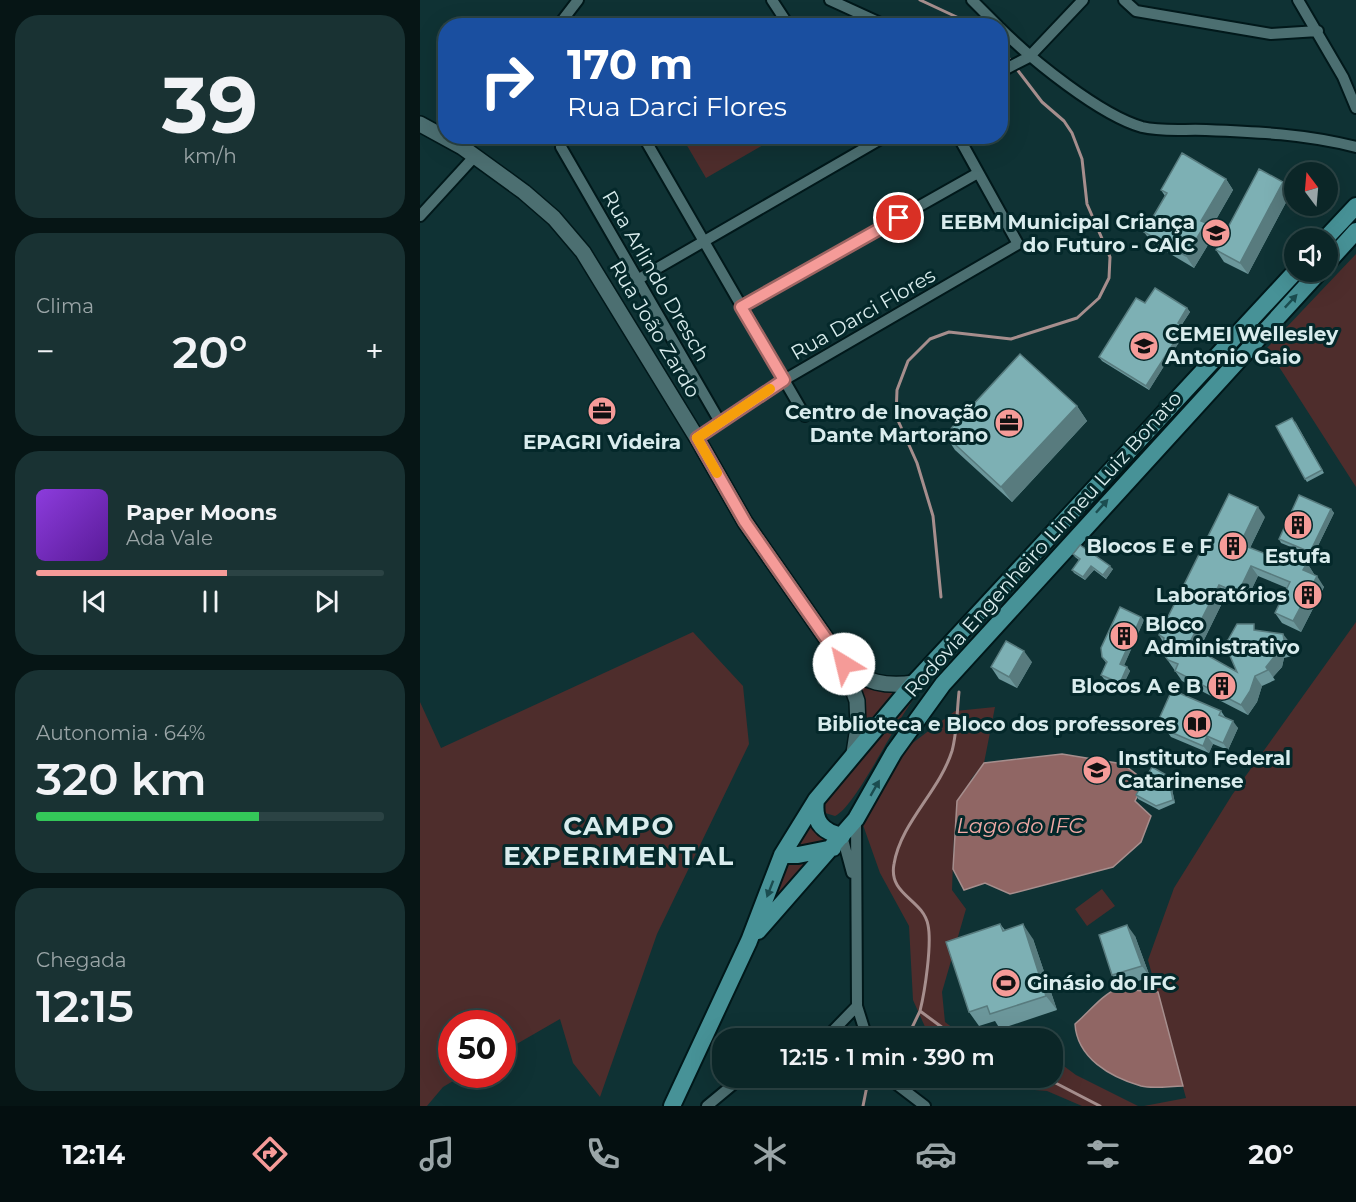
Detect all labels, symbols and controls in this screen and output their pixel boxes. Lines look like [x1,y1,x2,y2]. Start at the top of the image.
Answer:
text: 170 m [567,38,693,90]
icon: right [468,42,546,120]
text: 39 [162,57,258,153]
text: Rua Darci Flores [567,90,787,123]
text: km/h [183,144,237,168]
north arrow [1284,162,1338,216]
map controls [1284,162,1338,282]
street label: Rua Arlindo Dresch [597,186,715,366]
pin [873,192,924,243]
icon: arrive [882,201,915,234]
place label: EEBM Municipal Criança do Futuro - CAIC [941,210,1196,257]
school or university icon: EEBM Municipal Criança do Futuro - CAIC [1200,217,1232,249]
button: sound [1284,228,1338,282]
street label: Rua João Zardo [605,256,705,402]
street label: Rua Darci Flores [786,263,940,365]
text: Clima [36,294,94,318]
one-way arrow [1284,294,1297,309]
place label: CEMEI Wellesley Antonio Gaio [1164,322,1339,369]
text: 20° [172,324,248,379]
school or university icon: CEMEI Wellesley Antonio Gaio [1128,330,1160,362]
text: − [36,331,55,371]
text: + [365,331,384,371]
street label: Rodovia Engenheiro Linneu Luiz Bonato [899,386,1187,702]
office icon: EPAGRI Videira [586,395,618,427]
place label: Centro de Inovação Dante Martorano [785,400,988,447]
office icon: Centro de Inovação Dante Martorano [993,407,1025,439]
place label: EPAGRI Videira [523,430,681,454]
text: Paper Moons [126,499,277,526]
one-way arrow [1095,499,1109,514]
building icon: Estufa [1282,509,1314,541]
text: Ada Vale [126,526,213,550]
building icon: Blocos E e F [1217,530,1249,562]
place label: Blocos E e F [1086,534,1212,558]
place label: Estufa [1265,544,1331,568]
building icon: Laboratórios [1292,579,1324,611]
place label: Laboratórios [1156,583,1287,607]
icon: previous [78,585,111,618]
icon: pause [194,585,227,618]
icon: next [310,585,343,618]
place label: Bloco Administrativo [1144,612,1300,659]
building icon: Bloco Administrativo [1108,620,1140,652]
position arrow [812,632,876,696]
building icon: Blocos A e B [1206,670,1238,702]
place label: Blocos A e B [1071,674,1201,698]
library icon: Biblioteca e Bloco dos professores [1181,708,1213,740]
place label: Biblioteca e Bloco dos professores [817,712,1176,736]
text: Autonomia · 64% [36,721,205,745]
place label: Instituto Federal Catarinense [1118,746,1291,793]
text: 320 km [36,751,207,806]
school or university icon: Instituto Federal Catarinense [1081,754,1113,786]
one-way arrow [869,779,879,796]
district label: CAMPO EXPERIMENTAL [503,810,735,872]
water label: Lago do IFC [957,813,1084,838]
one-way arrow [765,880,774,898]
text: Chegada [36,948,127,972]
sports icon: Ginásio do IFC [990,967,1022,999]
place label: Ginásio do IFC [1027,971,1177,995]
text: 12:15 [36,978,134,1033]
speed limit sign: 50 [438,1010,516,1088]
text: 12:15 · 1 min · 390 m [780,1044,995,1071]
icon: directions [249,1133,291,1175]
icon: music [416,1133,458,1175]
icon: phone [582,1133,624,1175]
icon: climate [749,1133,791,1175]
icon: car [915,1133,957,1175]
icon: filters [1082,1133,1124,1175]
text: 12:14 [62,1138,125,1171]
text: 20° [1248,1138,1294,1171]

